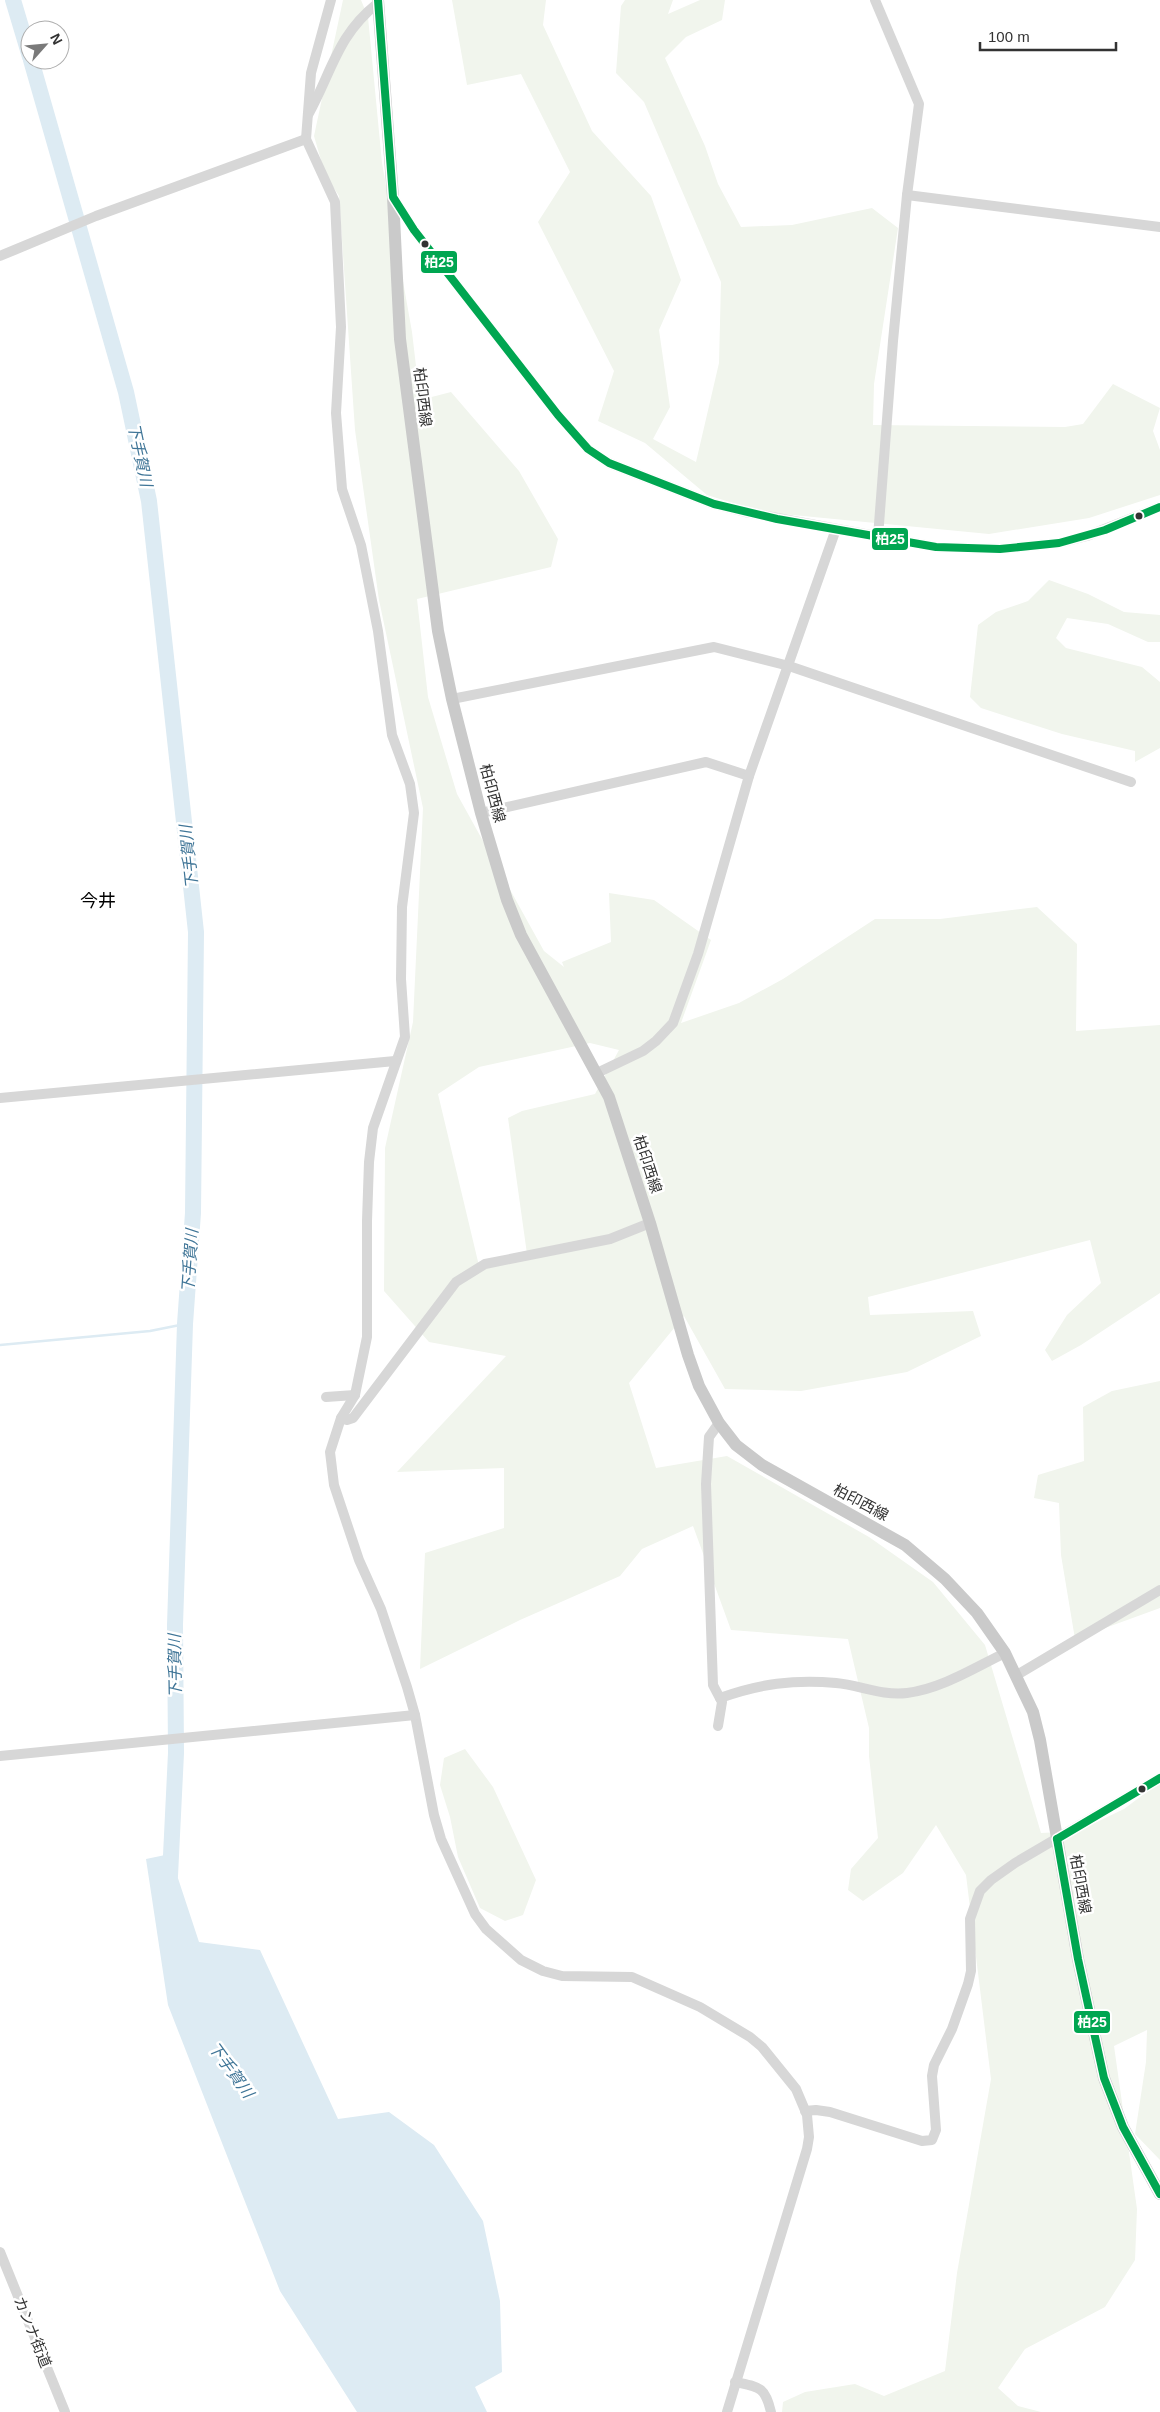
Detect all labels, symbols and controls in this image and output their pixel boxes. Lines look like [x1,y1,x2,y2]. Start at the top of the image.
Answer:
north arrow [20,20,70,70]
scale bar [980,20,1116,52]
text: 100 m [988,28,1030,45]
text: N [47,31,66,47]
unlabelled marker [420,239,430,249]
line badge: 柏25 [420,250,458,274]
text: 柏25 [424,254,454,270]
street label: 柏印西線 [411,366,435,428]
water label: 下手賀川 [125,422,155,490]
unlabelled marker [1134,511,1144,521]
line badge: 柏25 [871,527,909,551]
text: 柏25 [875,531,905,547]
street label: 柏印西線 [477,762,509,824]
water label: 下手賀川 [177,822,201,890]
district label: 今井 [80,891,116,911]
street label: 柏印西線 [631,1133,665,1195]
water label: 下手賀川 [179,1226,201,1294]
street label: 柏印西線 [831,1480,891,1524]
water label: 下手賀川 [166,1632,184,1698]
unlabelled marker [1137,1784,1147,1794]
street label: 柏印西線 [1067,1853,1095,1915]
line badge: 柏25 [1073,2010,1111,2034]
text: 柏25 [1077,2014,1107,2030]
water label: 下手賀川 [205,2039,258,2102]
street label: カンナ街道 [11,2294,55,2370]

